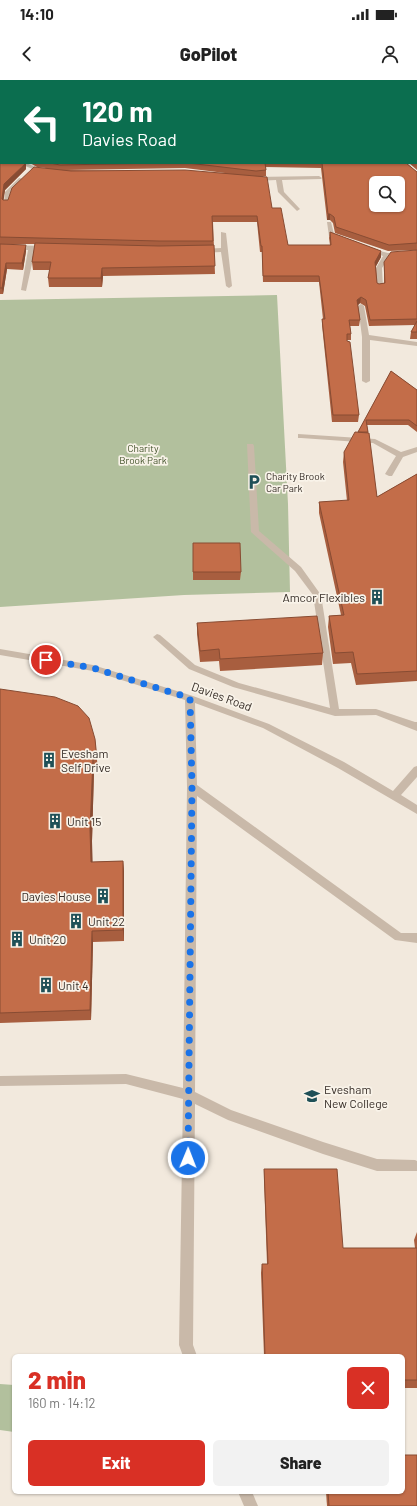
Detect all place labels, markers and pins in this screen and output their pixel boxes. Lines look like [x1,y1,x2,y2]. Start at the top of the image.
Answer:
place label: Charity Brook Car Park [266,470,325,494]
parking icon: Charity Brook Car Park [245,473,263,491]
building icon: Amcor Flexibles [368,588,386,606]
place label: Amcor Flexibles [282,590,365,604]
pin [29,643,63,677]
place label: Evesham Self Drive [61,746,111,774]
building icon: Evesham Self Drive [40,751,58,769]
building icon: Unit 15 [46,812,64,830]
place label: Unit 15 [67,814,101,828]
building icon: Davies House [94,887,112,905]
place label: Davies House [21,889,91,903]
building icon: Unit 22 [67,912,85,930]
place label: Unit 22 [88,914,125,928]
building icon: Unit 20 [8,930,26,948]
place label: Unit 20 [29,932,66,946]
building icon: Unit 4 [37,976,55,994]
place label: Unit 4 [58,978,89,992]
place label: Evesham New College [324,1082,388,1110]
school or university icon: Evesham New College [303,1087,321,1105]

